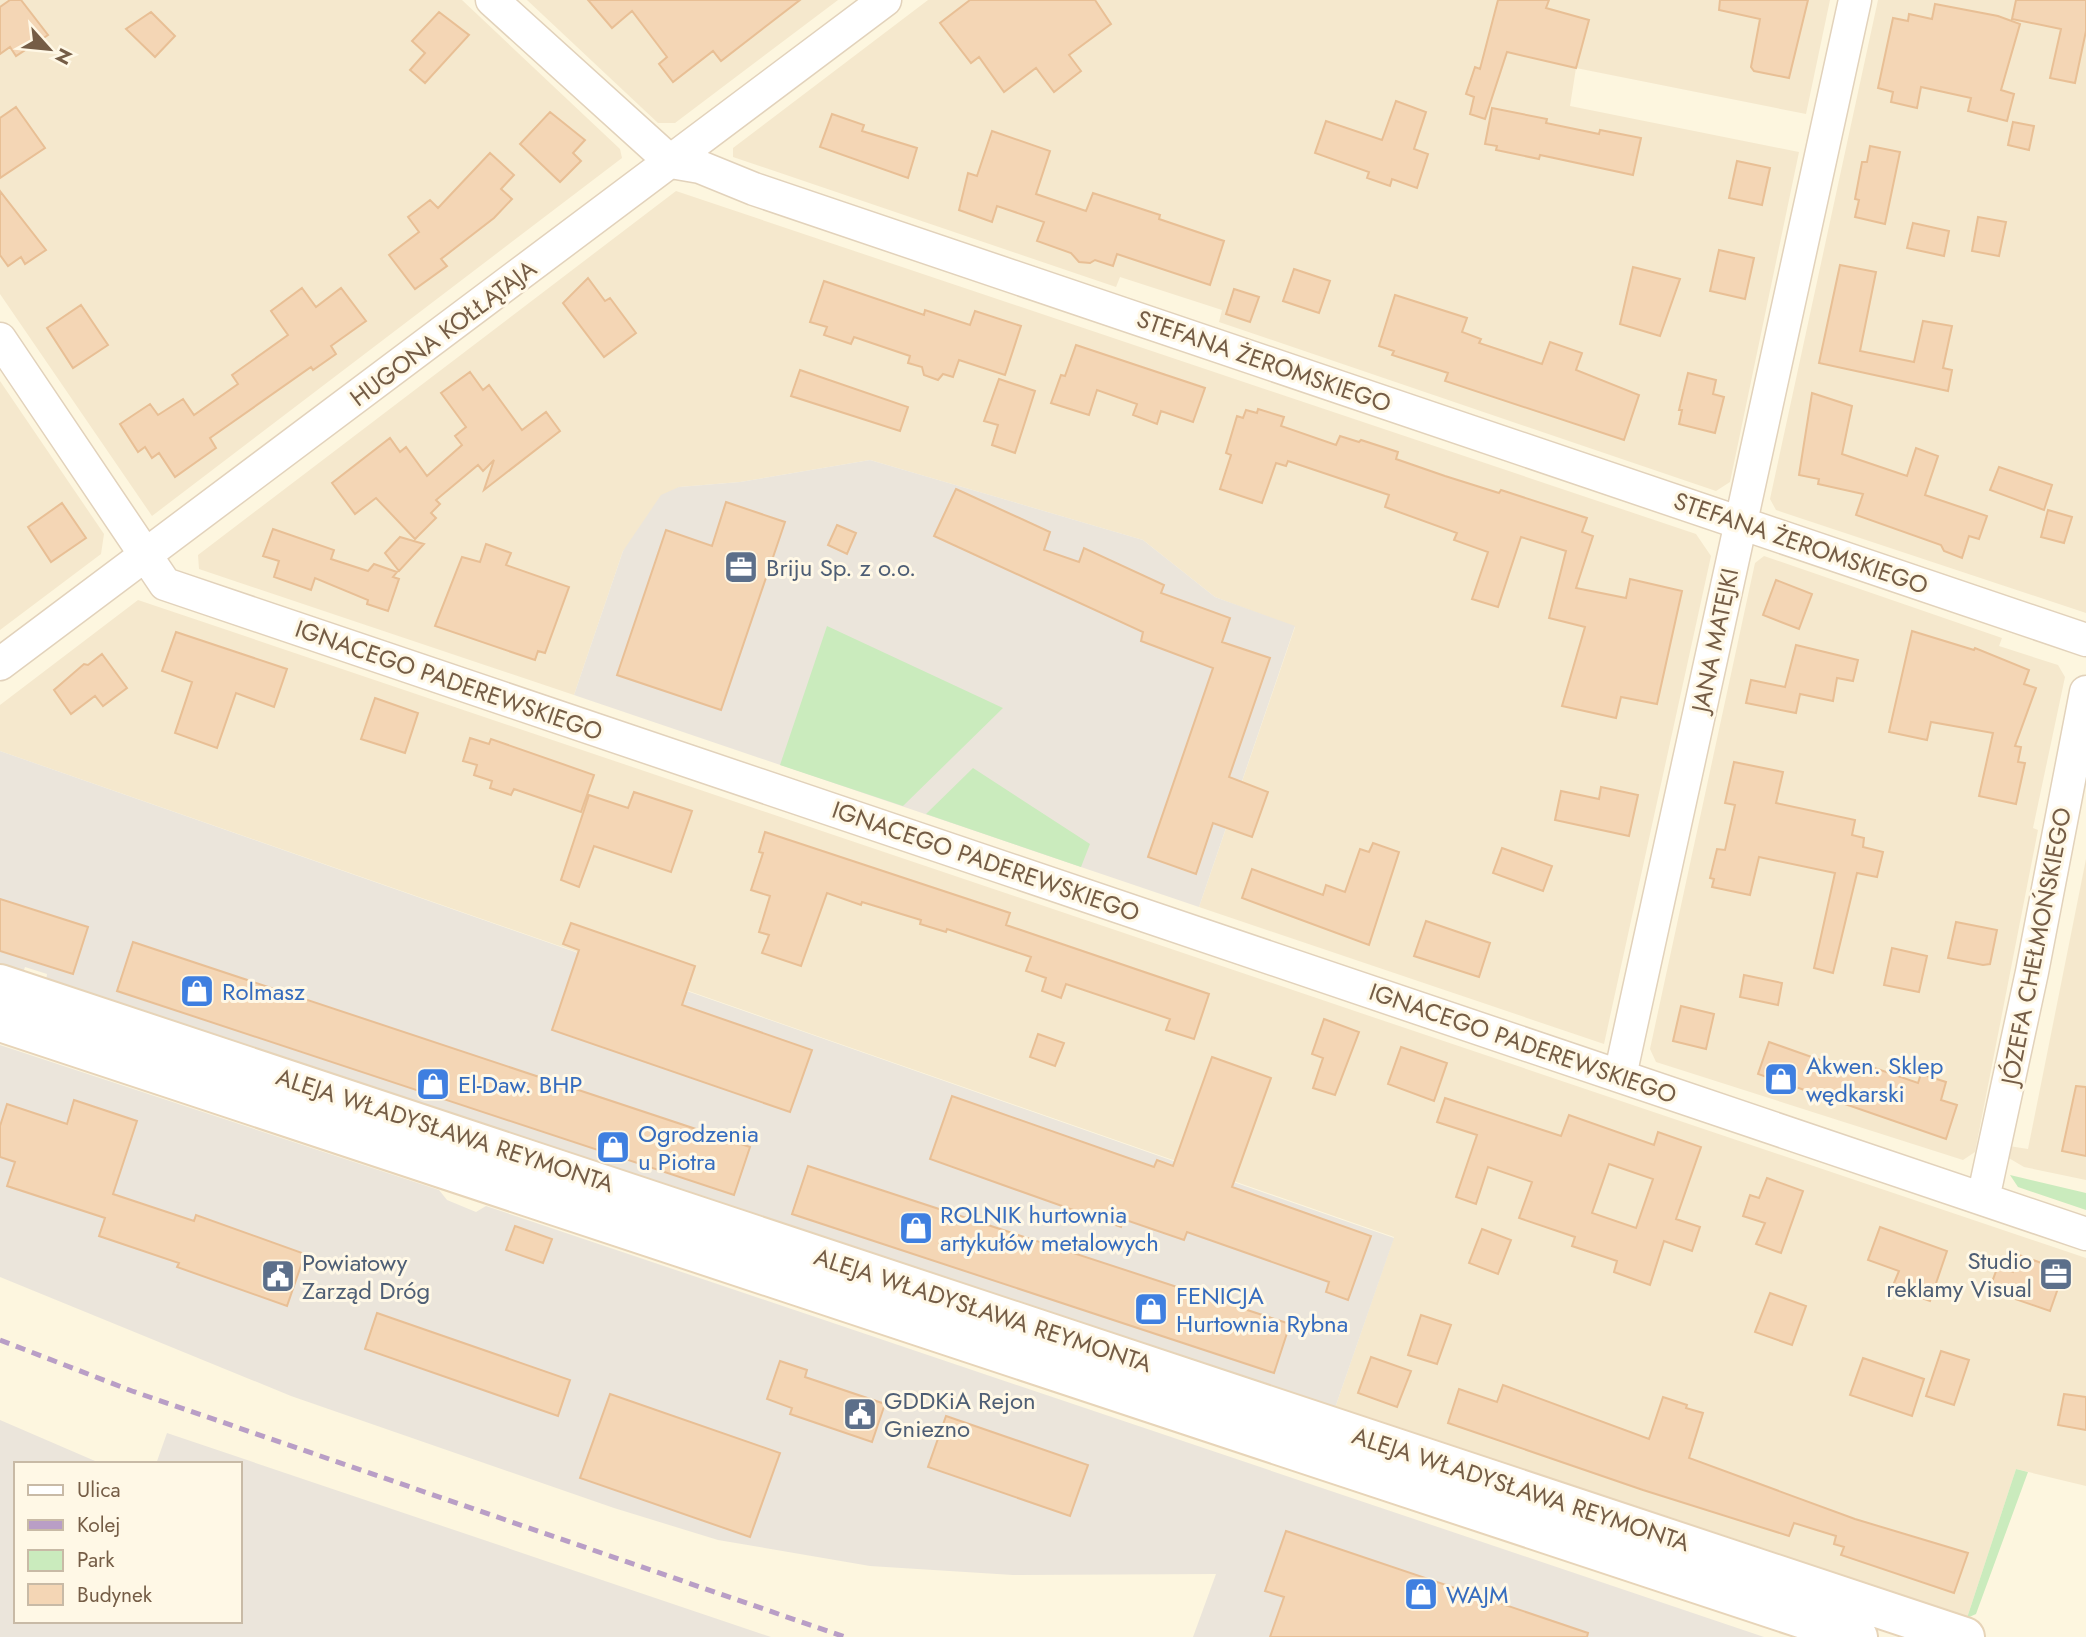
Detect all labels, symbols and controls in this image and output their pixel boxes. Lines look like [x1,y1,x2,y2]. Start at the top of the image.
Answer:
north arrow [14,14,84,84]
text: N [48,44,79,69]
street label: HUGONA KOŁŁĄTAJA [342,251,544,415]
street label: STEFANA ŻEROMSKIEGO [1132,301,1396,421]
street label: STEFANA ŻEROMSKIEGO [1669,483,1933,603]
office icon: Briju Sp. z o.o. [722,548,760,586]
place label: Briju Sp. z o.o. [766,550,916,585]
street label: JANA MATEJKI [1682,565,1747,718]
street label: IGNACEGO PADEREWSKIEGO [291,611,607,749]
street label: IGNACEGO PADEREWSKIEGO [828,792,1144,930]
street label: JÓZEFA CHEŁMOŃSKIEGO [1991,804,2080,1090]
shop icon: Rolmasz [178,972,216,1010]
place label: Rolmasz [222,974,305,1009]
street label: IGNACEGO PADEREWSKIEGO [1365,974,1681,1112]
place label: Akwen. Sklep wędkarski [1806,1048,1943,1111]
street label: ALEJA WŁADYSŁAWA REYMONTA [272,1059,618,1201]
shop icon: Akwen. Sklep wędkarski [1762,1060,1800,1098]
shop icon: El-Daw. BHP [414,1065,452,1103]
place label: El-Daw. BHP [458,1067,583,1102]
place label: Ogrodzenia u Piotra [638,1116,759,1179]
shop icon: Ogrodzenia u Piotra [594,1128,632,1166]
place label: ROLNIK hurtownia artykułów metalowych [940,1197,1159,1260]
shop icon: ROLNIK hurtownia artykułów metalowych [897,1209,935,1247]
street label: ALEJA WŁADYSŁAWA REYMONTA [810,1239,1156,1381]
place label: Studio reklamy Visual [1886,1243,2032,1306]
place label: Powiatowy Zarząd Dróg [302,1245,430,1308]
office icon: Studio reklamy Visual [2037,1255,2075,1293]
public building icon: Powiatowy Zarząd Dróg [259,1257,297,1295]
place label: FENICJA Hurtownia Rybna [1176,1278,1348,1341]
shop icon: FENICJA Hurtownia Rybna [1132,1290,1170,1328]
place label: GDDKiA Rejon Gniezno [884,1383,1036,1446]
public building icon: GDDKiA Rejon Gniezno [841,1395,879,1433]
street label: ALEJA WŁADYSŁAWA REYMONTA [1348,1418,1694,1560]
legend [14,1462,242,1623]
text: Ulica [77,1475,121,1505]
text: Kolej [77,1510,121,1540]
text: Park [77,1545,115,1575]
shop icon: WAJM [1402,1575,1440,1613]
place label: WAJM [1446,1577,1508,1612]
text: Budynek [77,1580,153,1610]

